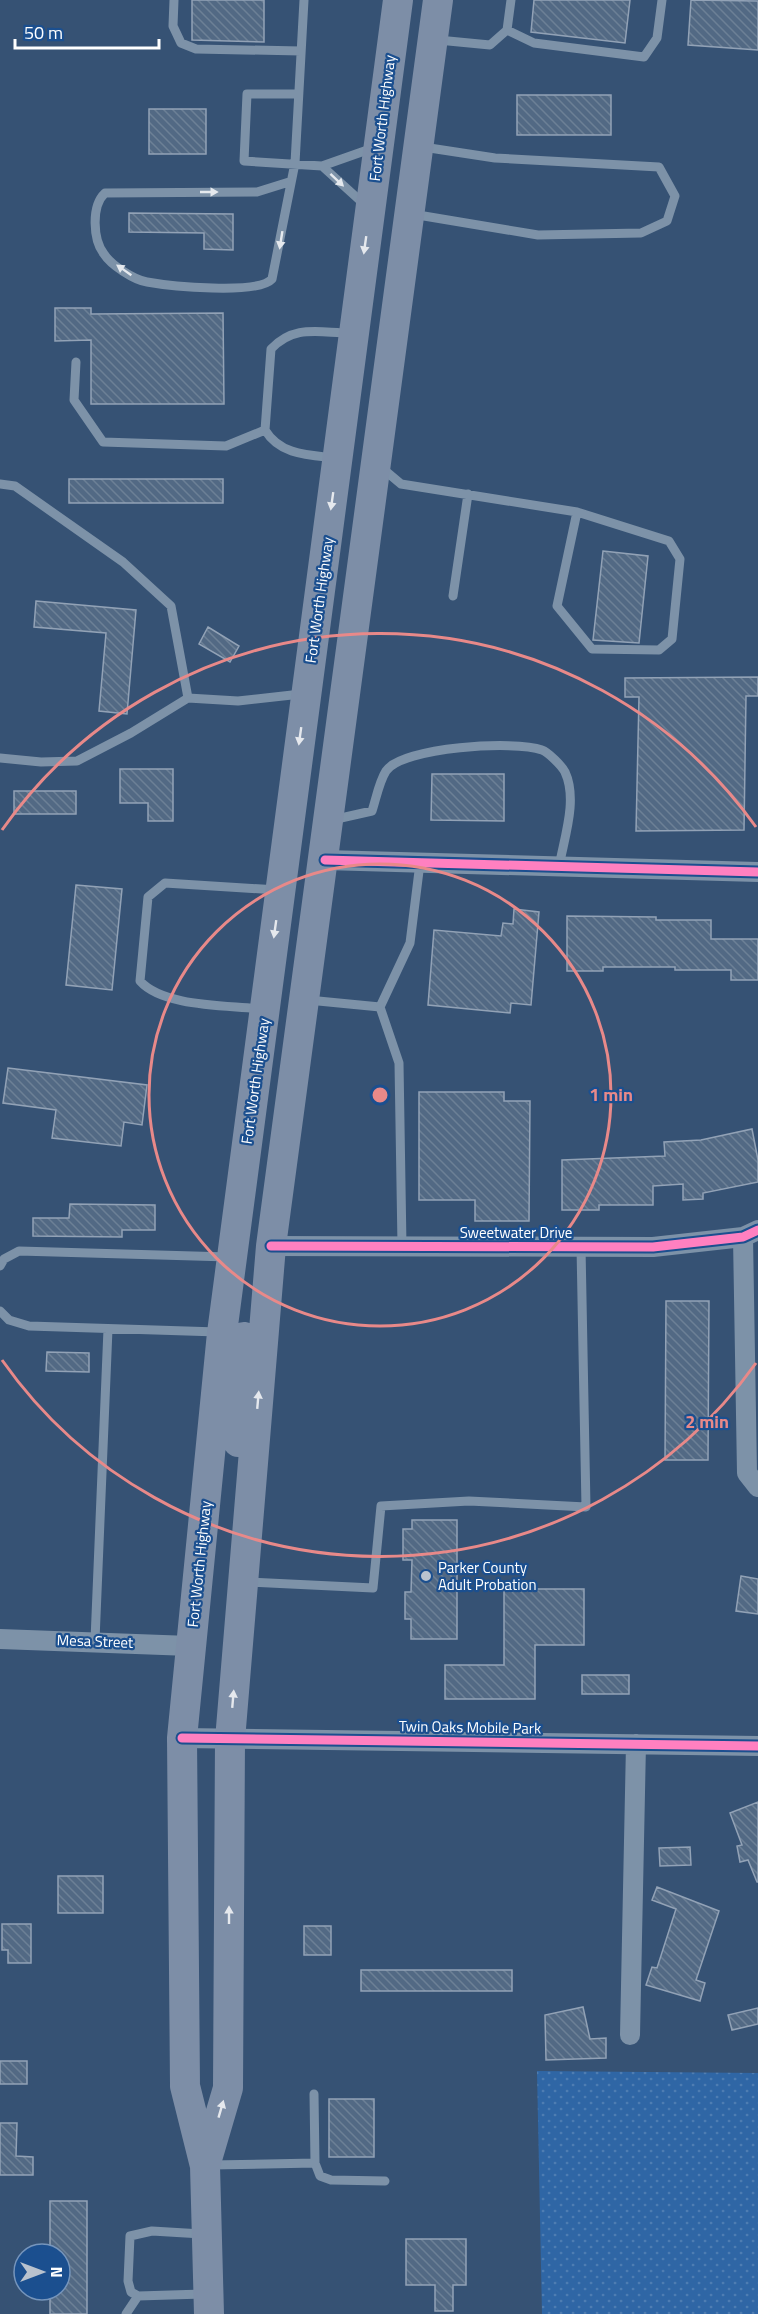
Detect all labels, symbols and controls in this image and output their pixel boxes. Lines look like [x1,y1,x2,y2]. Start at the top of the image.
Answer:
scale bar [15,12,159,50]
text: 50 m [24,19,63,46]
street label: Fort Worth Highway [363,53,401,183]
one-way arrow [329,173,344,187]
one-way arrow [199,187,218,197]
one-way arrow [276,231,285,250]
one-way arrow [361,236,370,255]
one-way arrow [116,265,132,276]
one-way arrow [327,492,336,511]
street label: Fort Worth Highway [299,535,339,665]
one-way arrow [296,727,305,746]
one-way arrow [270,920,280,939]
street label: Fort Worth Highway [235,1016,275,1146]
text: 1 min [589,1081,633,1108]
centre of rings [370,1085,390,1105]
street label: Sweetwater Drive [460,1221,572,1244]
one-way arrow [253,1391,263,1410]
text: 2 min [685,1408,729,1435]
street label: Fort Worth Highway [181,1500,217,1628]
place label: Parker County Adult Probation [438,1556,537,1596]
marker: Parker County Adult Probation [419,1569,433,1583]
street label: Mesa Street [56,1628,134,1654]
one-way arrow [228,1690,238,1709]
street label: Twin Oaks Mobile Park [399,1714,541,1740]
one-way arrow [224,1906,233,1925]
one-way arrow [217,2100,227,2118]
north arrow [12,2242,72,2302]
text: N [45,2266,69,2278]

